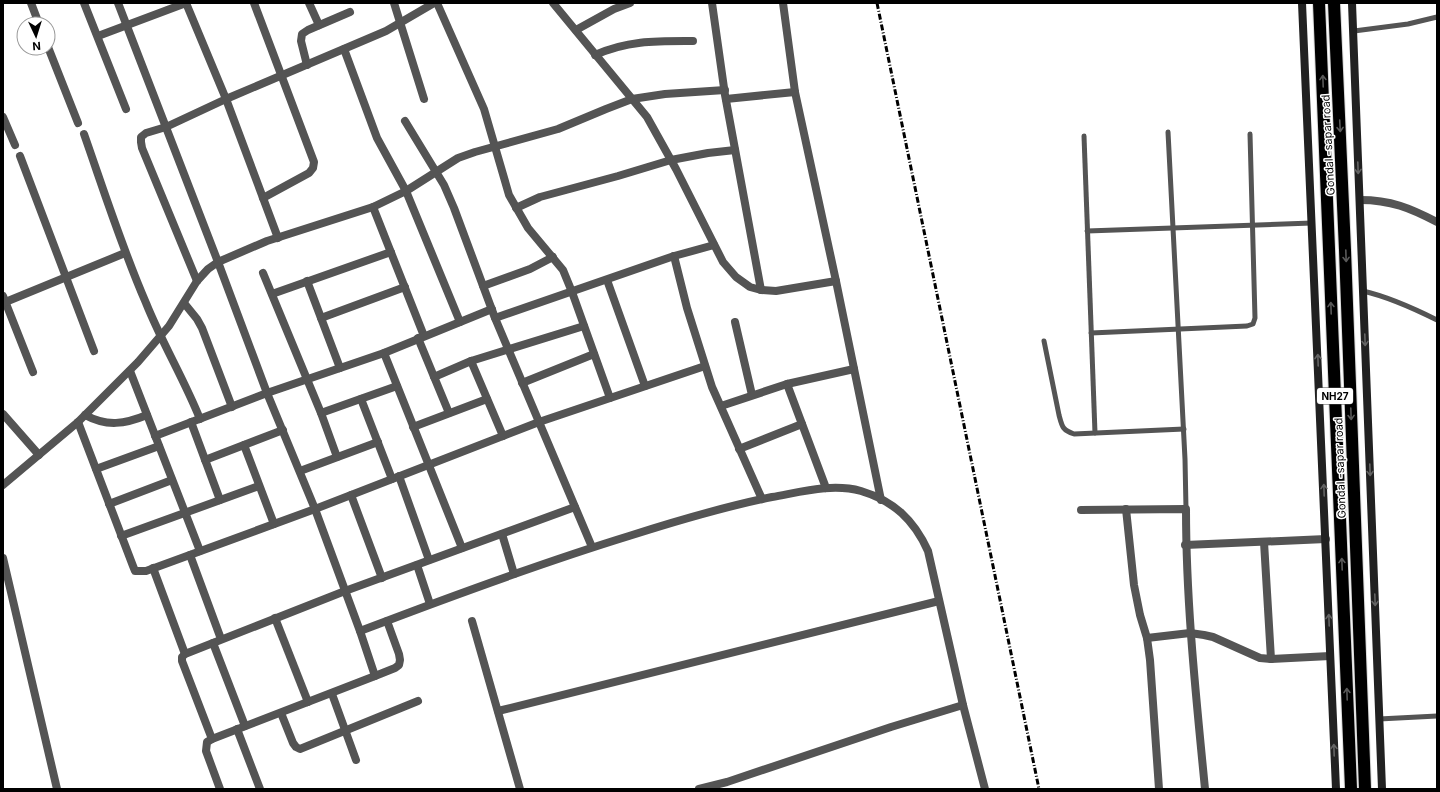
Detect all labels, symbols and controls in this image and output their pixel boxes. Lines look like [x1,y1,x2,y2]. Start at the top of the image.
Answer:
north arrow [16,16,56,56]
text: N [32,39,41,53]
one-way arrow [1319,75,1327,88]
street label: Gondal -sapar road [1318,94,1338,196]
one-way arrow [1336,119,1343,132]
one-way arrow [1355,161,1362,174]
one-way arrow [1342,249,1349,262]
one-way arrow [1327,302,1335,315]
one-way arrow [1361,333,1369,346]
one-way arrow [1315,354,1322,367]
road number: NH27 [1317,388,1353,404]
one-way arrow [1347,407,1355,420]
street label: Gondal -sapar road [1331,417,1349,519]
one-way arrow [1366,463,1373,476]
one-way arrow [1320,484,1327,497]
one-way arrow [1338,558,1345,571]
one-way arrow [1371,593,1378,606]
one-way arrow [1325,614,1333,627]
one-way arrow [1343,688,1351,701]
one-way arrow [1330,744,1338,757]

